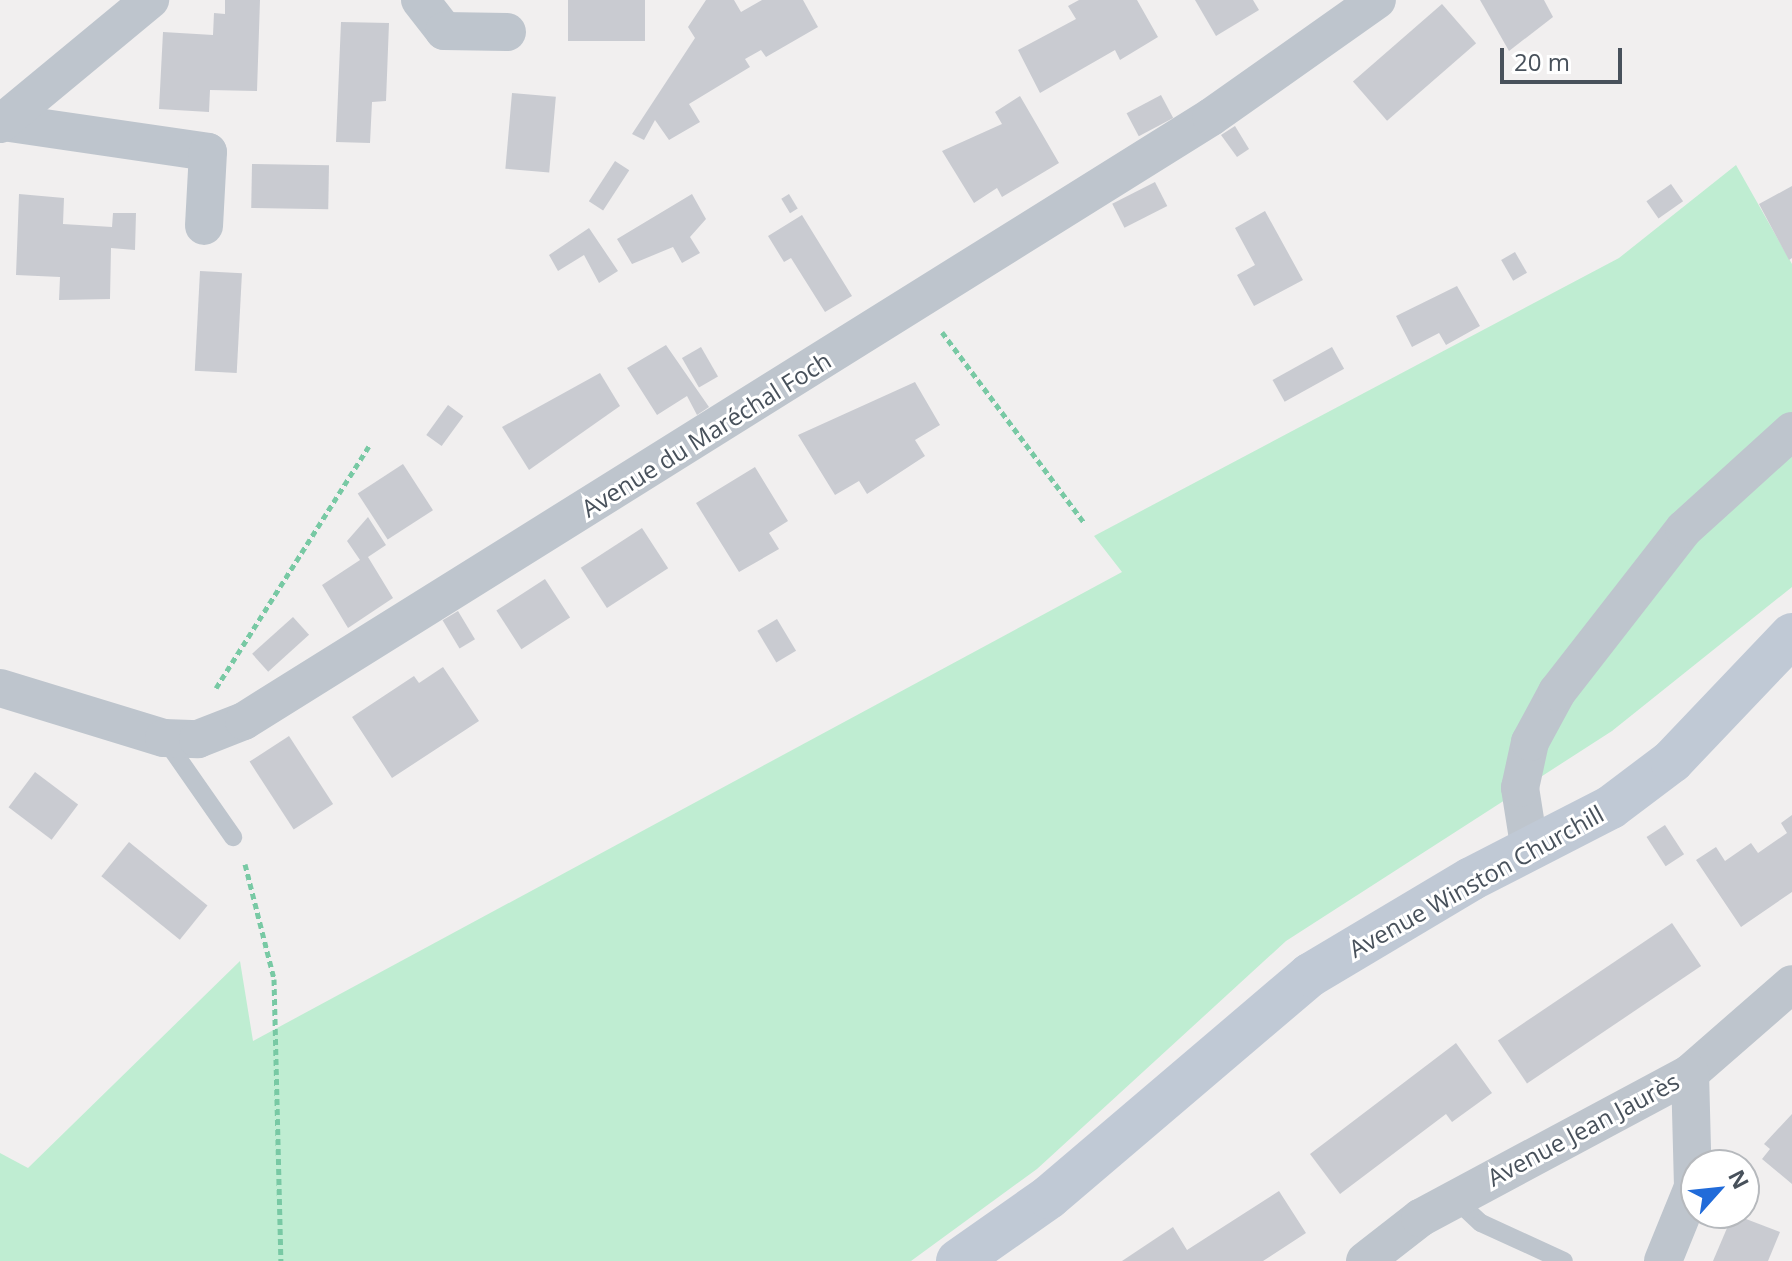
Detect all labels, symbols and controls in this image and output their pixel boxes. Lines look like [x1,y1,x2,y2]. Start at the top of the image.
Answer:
scale bar [1504,32,1626,82]
text: 20 m [1514,45,1570,78]
street label: Avenue du Maréchal Foch [576,345,836,523]
street label: Avenue Winston Churchill [1344,799,1608,963]
street label: Avenue Jean Jaurès [1482,1066,1684,1192]
north arrow [1680,1149,1760,1229]
text: N [1722,1164,1757,1194]

